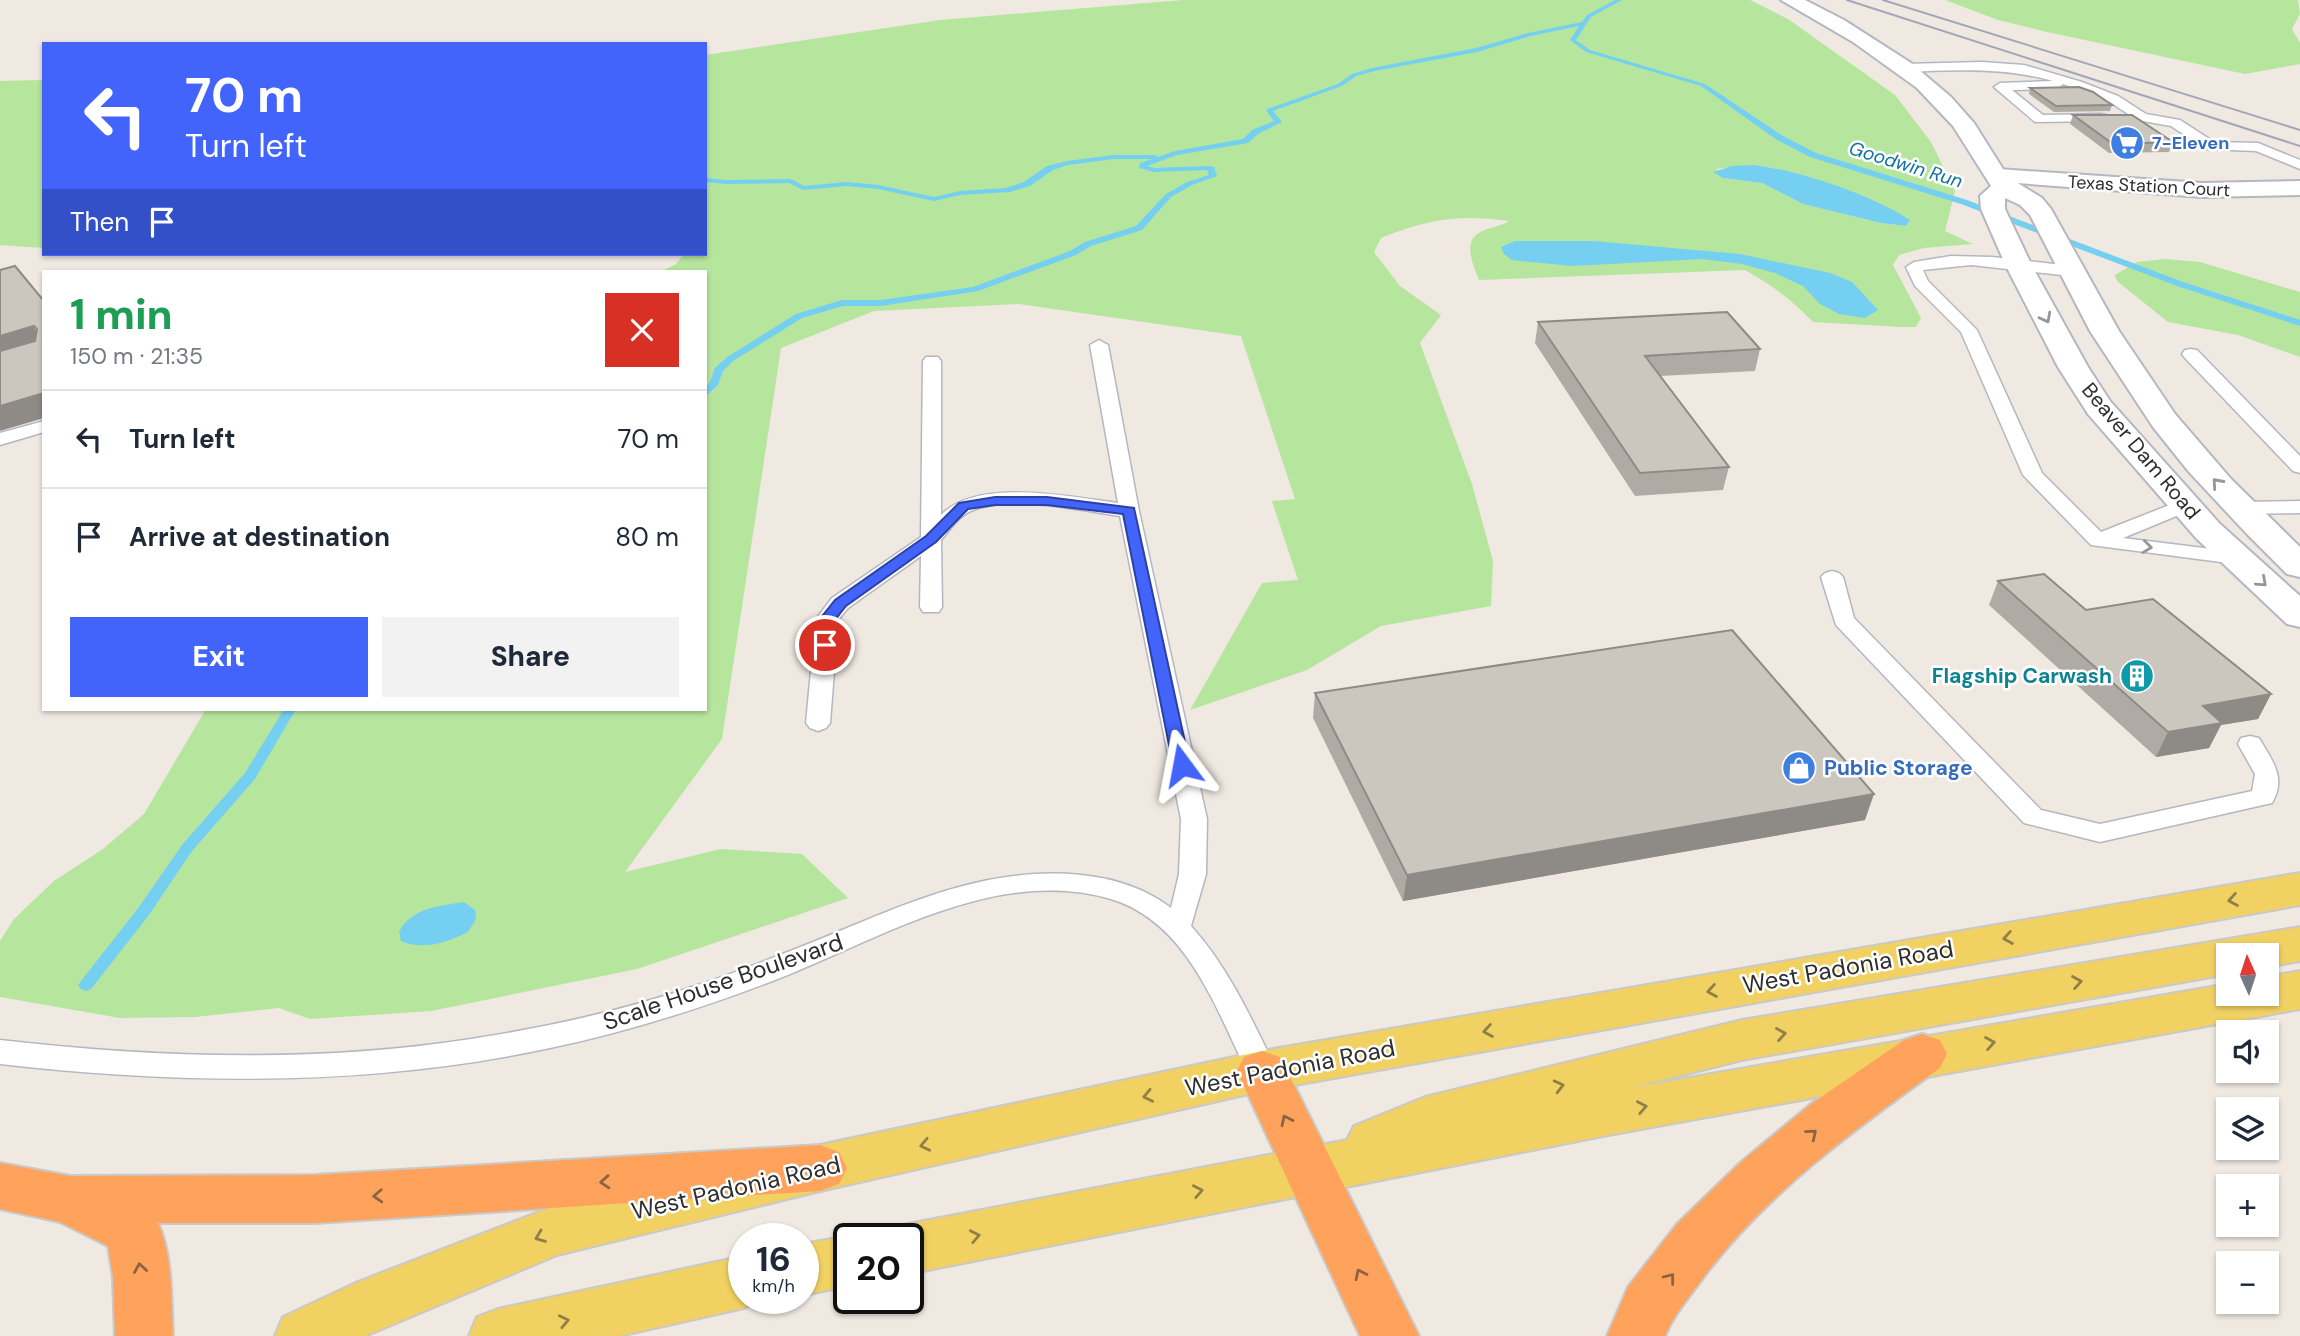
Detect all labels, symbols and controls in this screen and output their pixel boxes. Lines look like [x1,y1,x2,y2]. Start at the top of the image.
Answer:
text: 70 m [185,63,303,127]
icon: left [70,70,161,161]
supermarket icon: 7-Eleven [2108,124,2146,162]
text: Turn left [185,125,307,167]
place label: 7-Eleven [2152,131,2229,155]
water label: Goodwin Run [1846,135,1966,194]
street label: Texas Station Court [2067,170,2231,202]
icon: arrive [143,203,181,241]
text: Then [70,205,129,239]
text: 1 min [70,287,173,342]
button: close [605,293,679,367]
one-way arrow [2038,310,2052,323]
text: 150 m · 21:35 [70,341,203,371]
street label: Beaver Dam Road [2075,377,2207,525]
icon: left [70,420,108,458]
text: Turn left [129,422,236,456]
text: 70 m [618,422,679,456]
one-way arrow [2213,478,2226,491]
icon: arrive [70,518,108,556]
text: Arrive at destination [129,520,390,554]
text: 80 m [615,520,679,554]
one-way arrow [2141,539,2152,554]
one-way arrow [2254,574,2267,587]
pin [795,615,855,675]
button: Exit [70,617,368,697]
button: Share [382,617,679,697]
icon: arrive [806,626,844,664]
building icon: Flagship Carwash [2118,657,2156,695]
place label: Flagship Carwash [1932,662,2112,690]
position arrow [1145,728,1219,802]
shop icon: Public Storage [1780,749,1818,787]
place label: Public Storage [1824,754,1973,782]
one-way arrow [2227,892,2239,907]
street label: Scale House Boulevard [599,926,847,1037]
one-way arrow [2003,930,2014,945]
street label: West Padonia Road [1740,933,1956,1000]
north arrow [2216,943,2278,1006]
map controls [2216,943,2279,1314]
one-way arrow [2071,975,2083,990]
one-way arrow [1706,983,1718,998]
button: sound [2216,1020,2279,1083]
one-way arrow [1482,1023,1494,1038]
one-way arrow [1775,1027,1787,1042]
street label: West Padonia Road [1182,1032,1398,1103]
one-way arrow [1984,1036,1996,1051]
one-way arrow [1553,1080,1565,1094]
one-way arrow [1142,1088,1154,1103]
button: layers [2216,1097,2279,1160]
one-way arrow [1636,1100,1648,1115]
one-way arrow [1280,1115,1294,1127]
one-way arrow [1804,1129,1816,1142]
one-way arrow [919,1136,931,1151]
street label: West Padonia Road [628,1148,843,1227]
one-way arrow [599,1174,610,1189]
button: + [2216,1174,2279,1237]
one-way arrow [1192,1185,1204,1200]
one-way arrow [372,1188,383,1203]
speed limit sign: 20 [833,1223,924,1314]
one-way arrow [534,1229,546,1243]
one-way arrow [969,1229,981,1244]
text: 16 [756,1236,791,1282]
button: − [2216,1251,2279,1314]
one-way arrow [133,1262,148,1274]
one-way arrow [1354,1269,1368,1282]
one-way arrow [1661,1273,1674,1285]
text: km/h [752,1274,795,1298]
one-way arrow [558,1315,570,1330]

